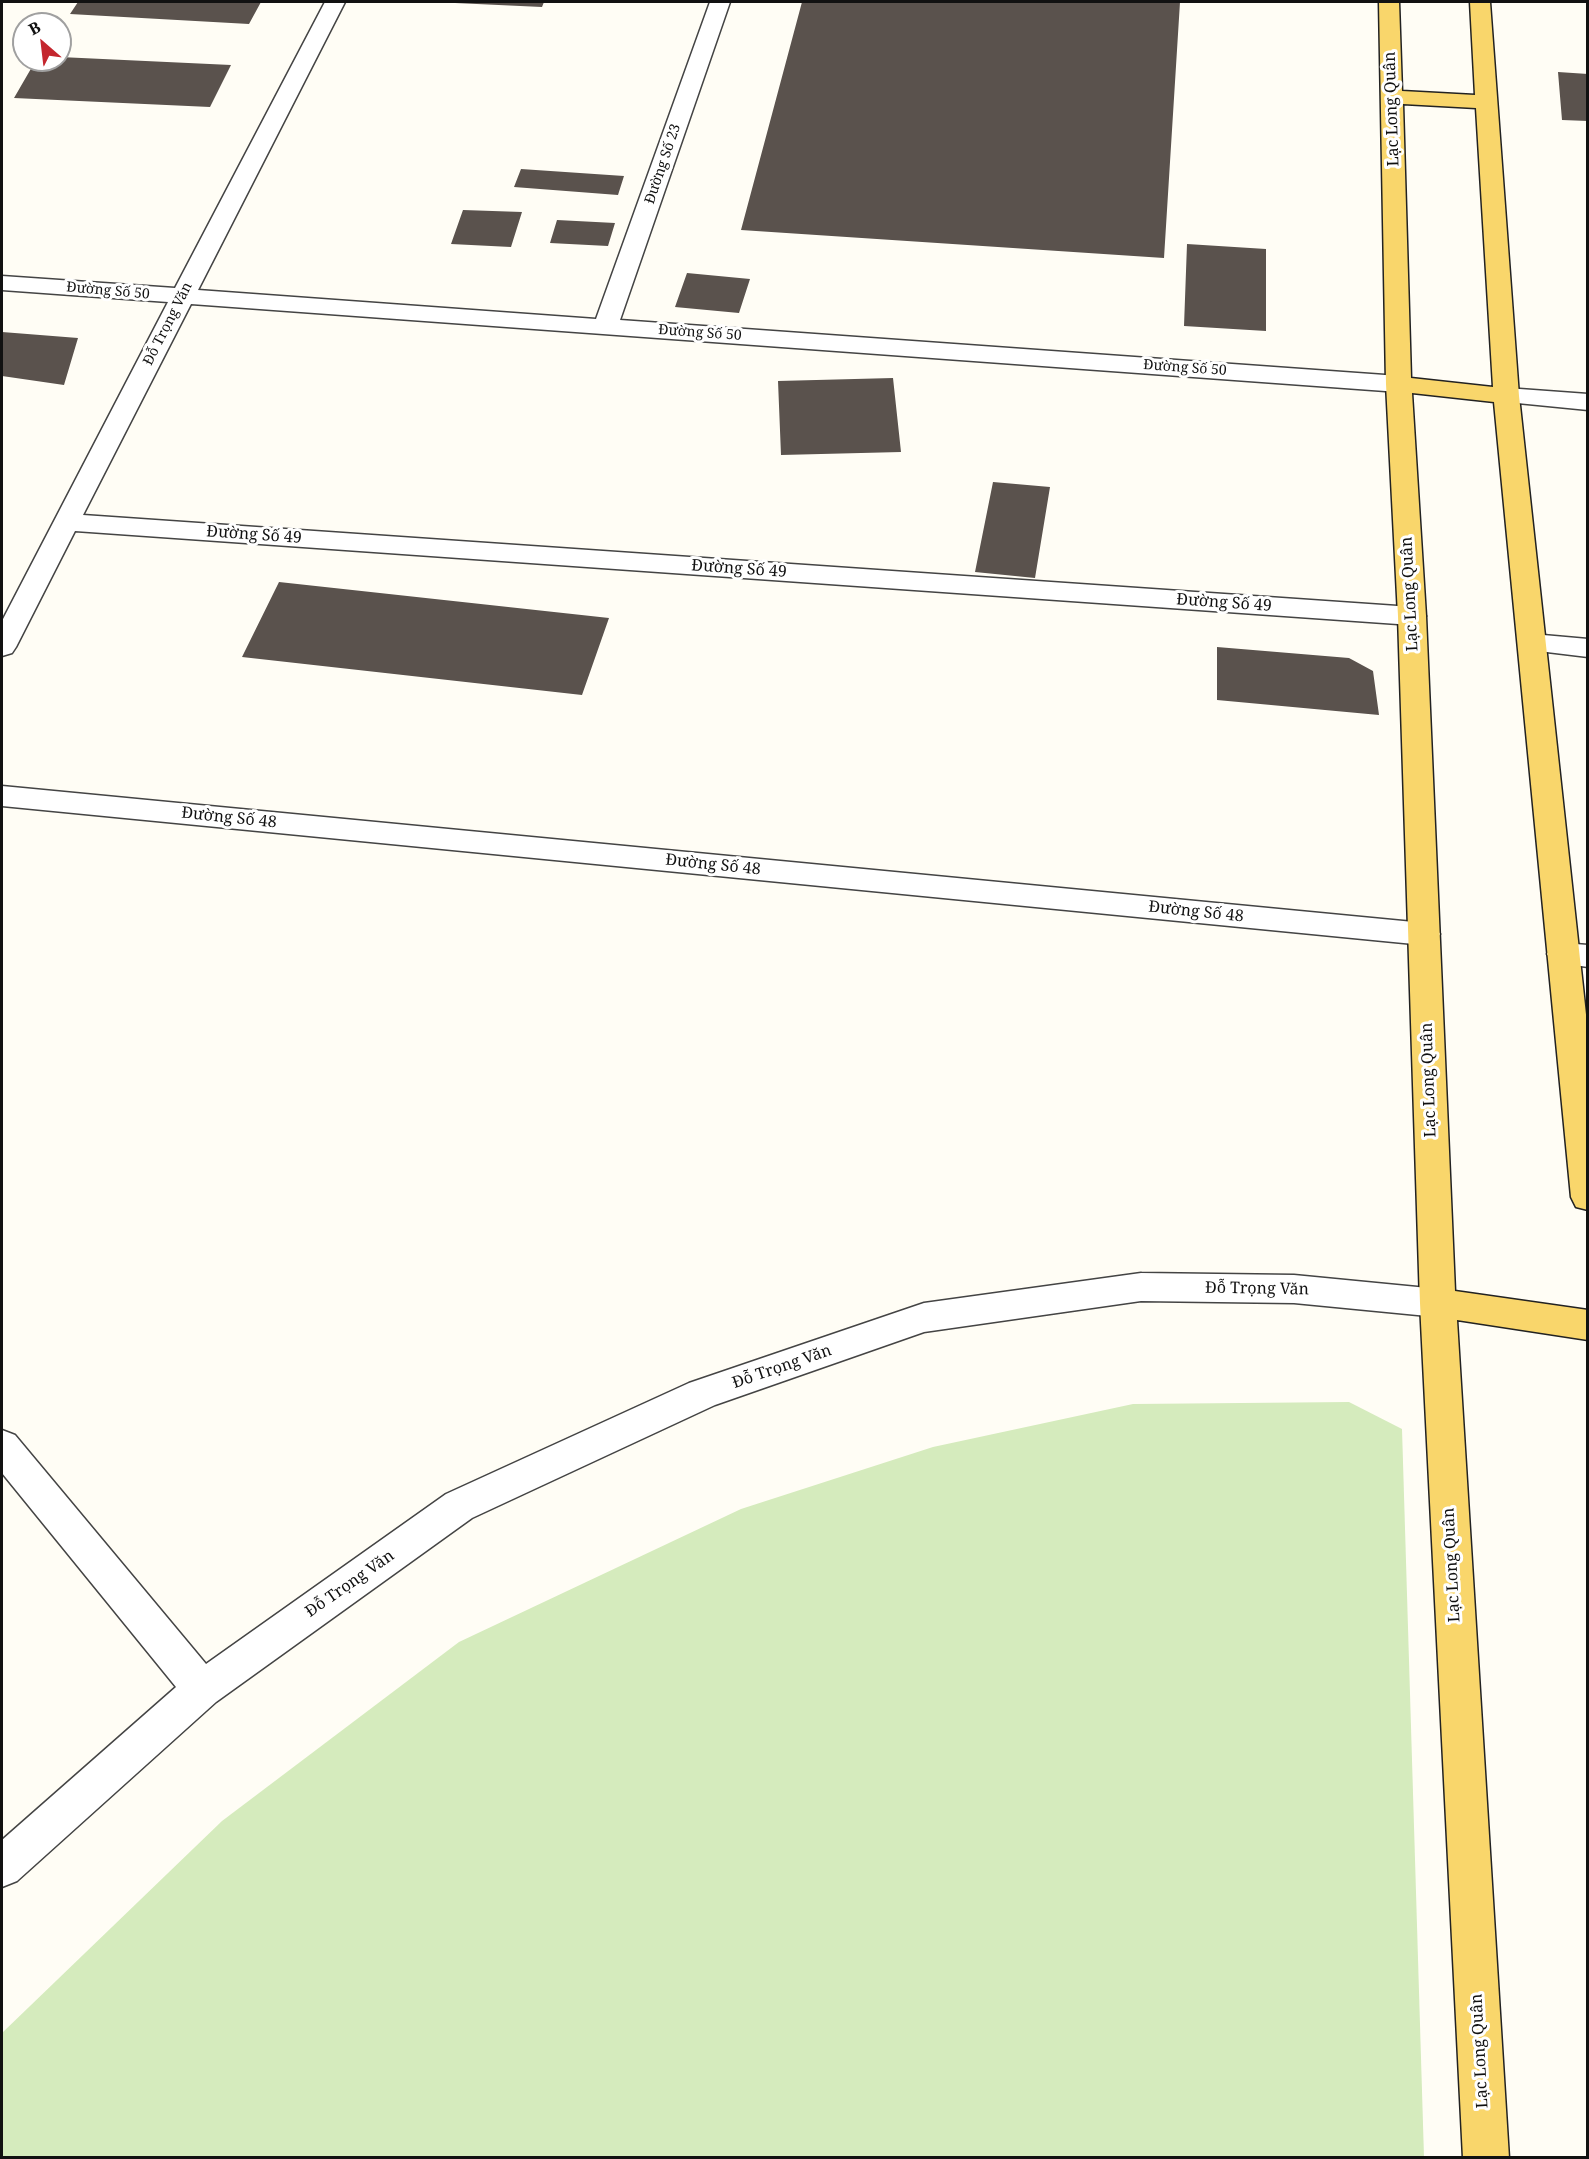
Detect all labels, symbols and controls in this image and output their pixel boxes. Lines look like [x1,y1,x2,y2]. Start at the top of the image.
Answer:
north arrow [12,12,72,72]
text: B [25,16,44,40]
street label: Lạc Long Quân [1380,51,1404,167]
street label: Đường Số 23 [641,122,685,206]
street label: Đường Số 50 [66,279,150,303]
street label: Đỗ Trọng Văn [140,280,196,368]
street label: Đường Số 50 [658,322,742,344]
street label: Đường Số 50 [1143,357,1227,379]
street label: Đường Số 49 [206,522,302,548]
street label: Lạc Long Quân [1397,536,1423,652]
street label: Đường Số 49 [691,556,787,582]
street label: Đường Số 49 [1176,590,1272,616]
street label: Đường Số 48 [180,803,278,833]
street label: Đường Số 48 [664,850,762,880]
street label: Đường Số 48 [1147,897,1245,927]
street label: Lạc Long Quân [1417,1022,1441,1138]
street label: Đỗ Trọng Văn [1205,1278,1309,1300]
street label: Đỗ Trọng Văn [730,1341,834,1393]
street label: Lạc Long Quân [1439,1507,1465,1623]
street label: Đỗ Trọng Văn [302,1546,398,1622]
street label: Lạc Long Quân [1467,1993,1493,2109]

